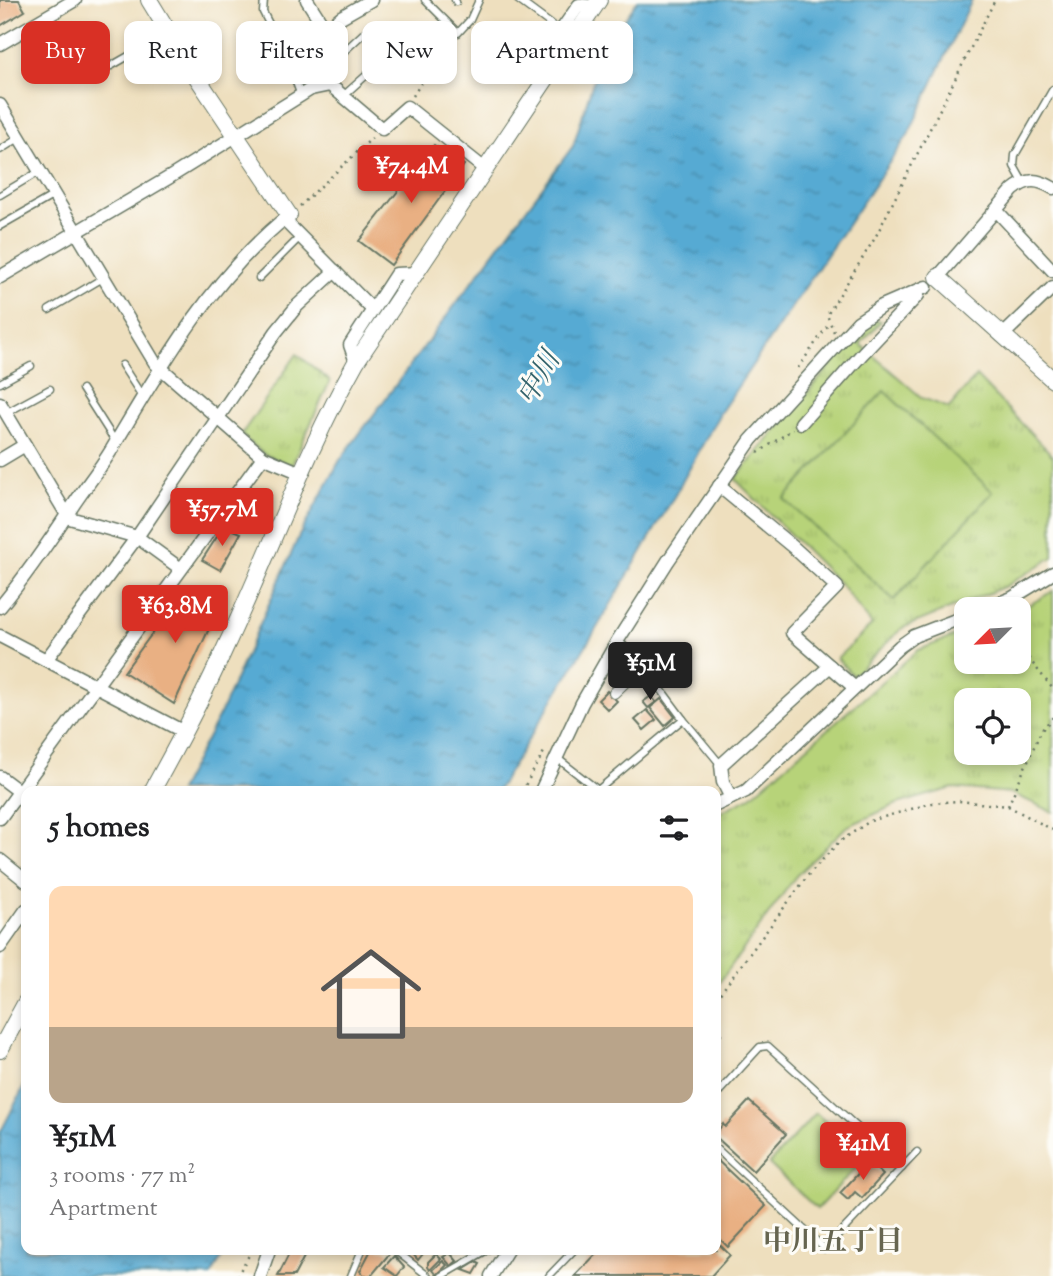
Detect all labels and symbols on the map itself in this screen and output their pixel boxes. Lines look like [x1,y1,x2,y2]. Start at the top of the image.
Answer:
pin: ¥74.4M [354,146,468,205]
water label: 中川 [509,342,573,413]
pin: ¥57.7M [165,489,279,548]
pin: ¥63.8M [118,586,232,645]
north arrow [954,597,1031,674]
pin: ¥51M [609,642,691,702]
pin: ¥41M [822,1122,904,1182]
district label: 中川五丁目 [763,1223,903,1263]

